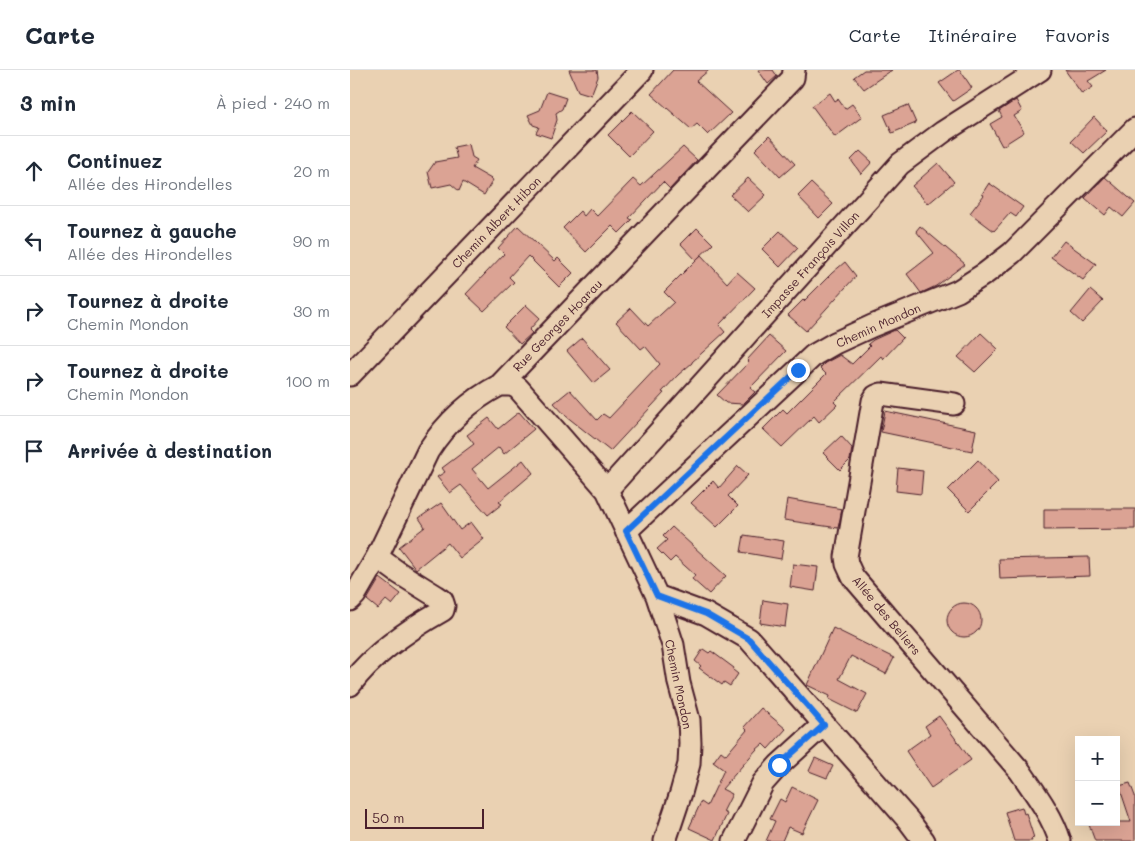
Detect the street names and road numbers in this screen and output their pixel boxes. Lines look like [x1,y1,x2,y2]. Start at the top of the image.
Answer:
street label: Chemin Albert Hibon [448,173,544,271]
street label: Impasse François Villon [758,207,862,321]
street label: Rue Georges Hoarau [509,275,605,375]
street label: Chemin Mondon [833,299,923,351]
street label: Allée des Beliers [849,572,925,658]
street label: Chemin Mondon [662,638,696,730]

